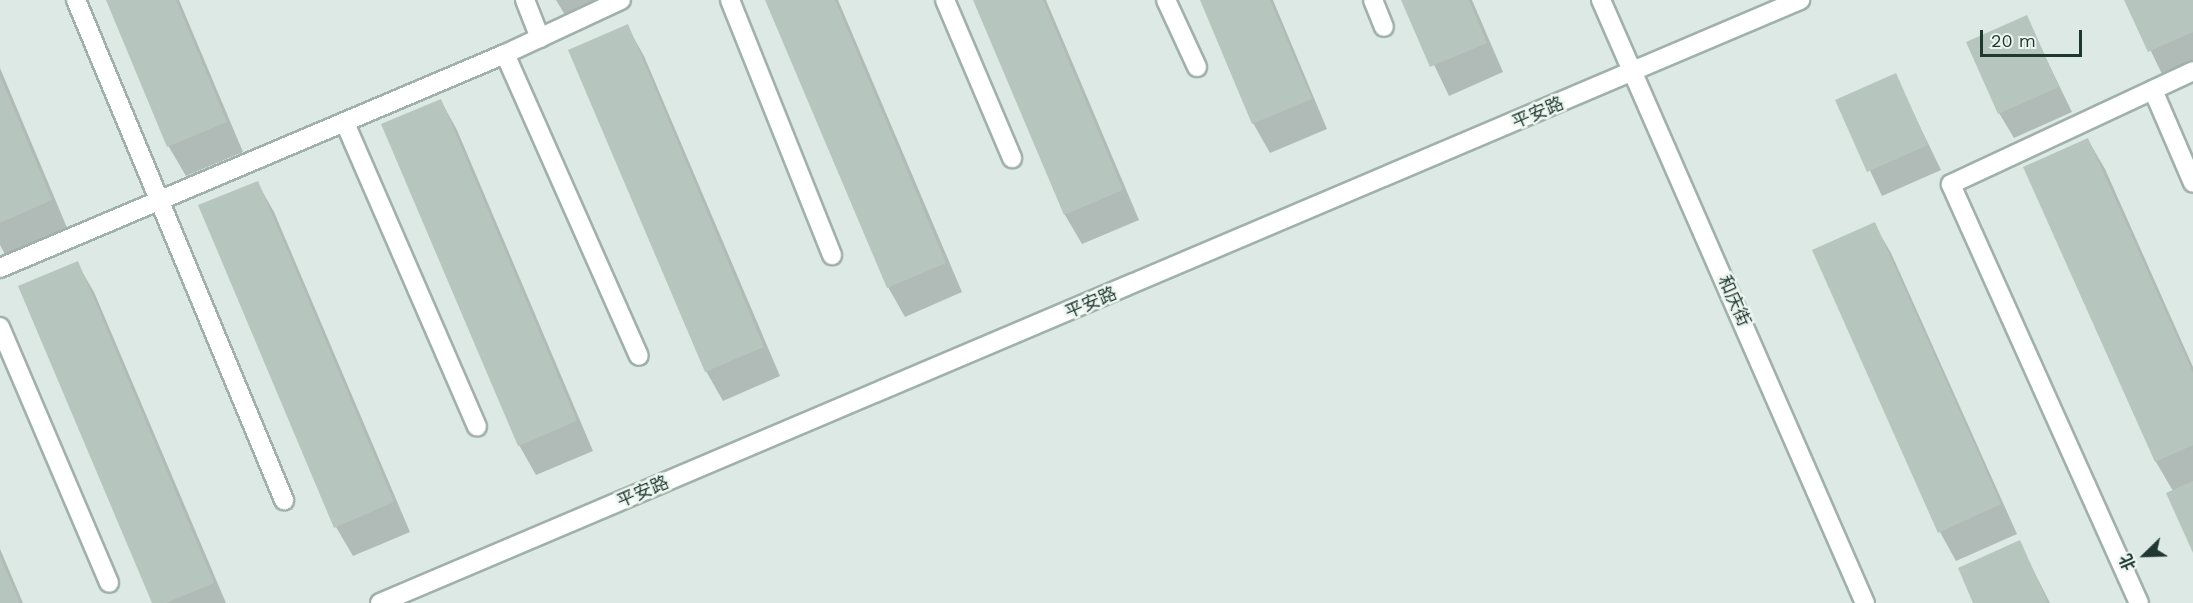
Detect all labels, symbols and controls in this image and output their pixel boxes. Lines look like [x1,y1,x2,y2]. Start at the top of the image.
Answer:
scale bar [1983,18,2085,56]
text: 20 m [1991,30,2036,51]
street label: 平安路 [1509,93,1567,133]
street label: 和庆街 [1713,272,1755,330]
street label: 平安路 [1062,283,1120,323]
street label: 平安路 [614,472,672,512]
north arrow [2115,525,2175,585]
text: 北 [2116,551,2140,573]

